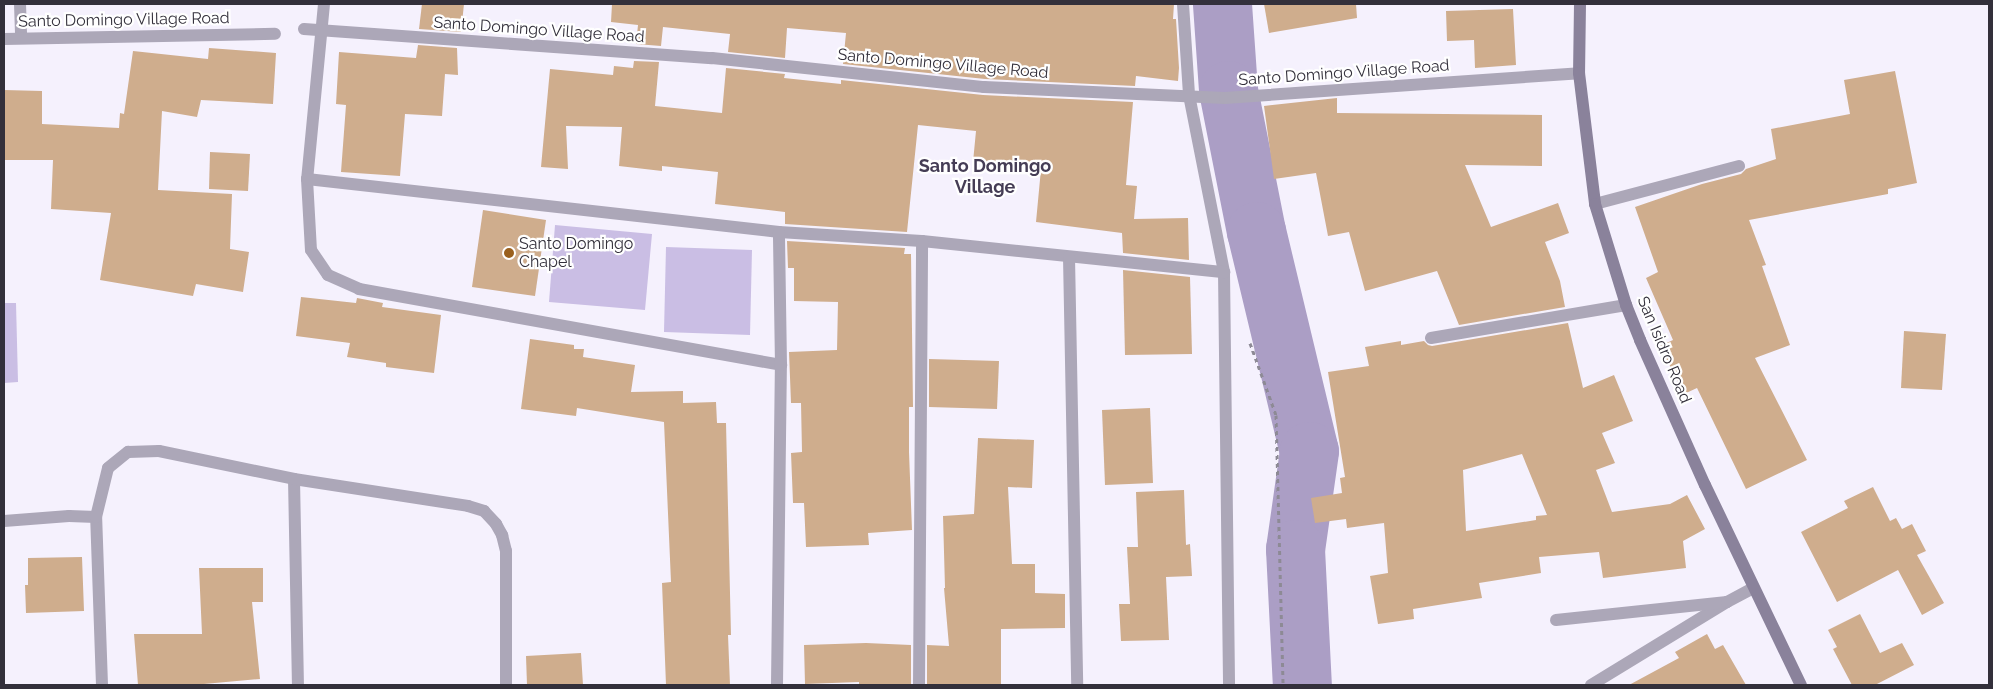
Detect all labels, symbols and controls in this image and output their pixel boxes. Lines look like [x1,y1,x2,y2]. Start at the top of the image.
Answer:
street label: Santo Domingo Village Road [18,9,230,31]
street label: Santo Domingo Village Road [433,13,645,47]
street label: Santo Domingo Village Road [837,45,1049,83]
street label: Santo Domingo Village Road [1238,56,1450,90]
district label: Santo Domingo Village [919,156,1051,198]
place label: Santo Domingo Chapel [519,234,633,272]
marker: Santo Domingo Chapel [503,247,515,259]
street label: San Isidro Road [1633,294,1695,406]

